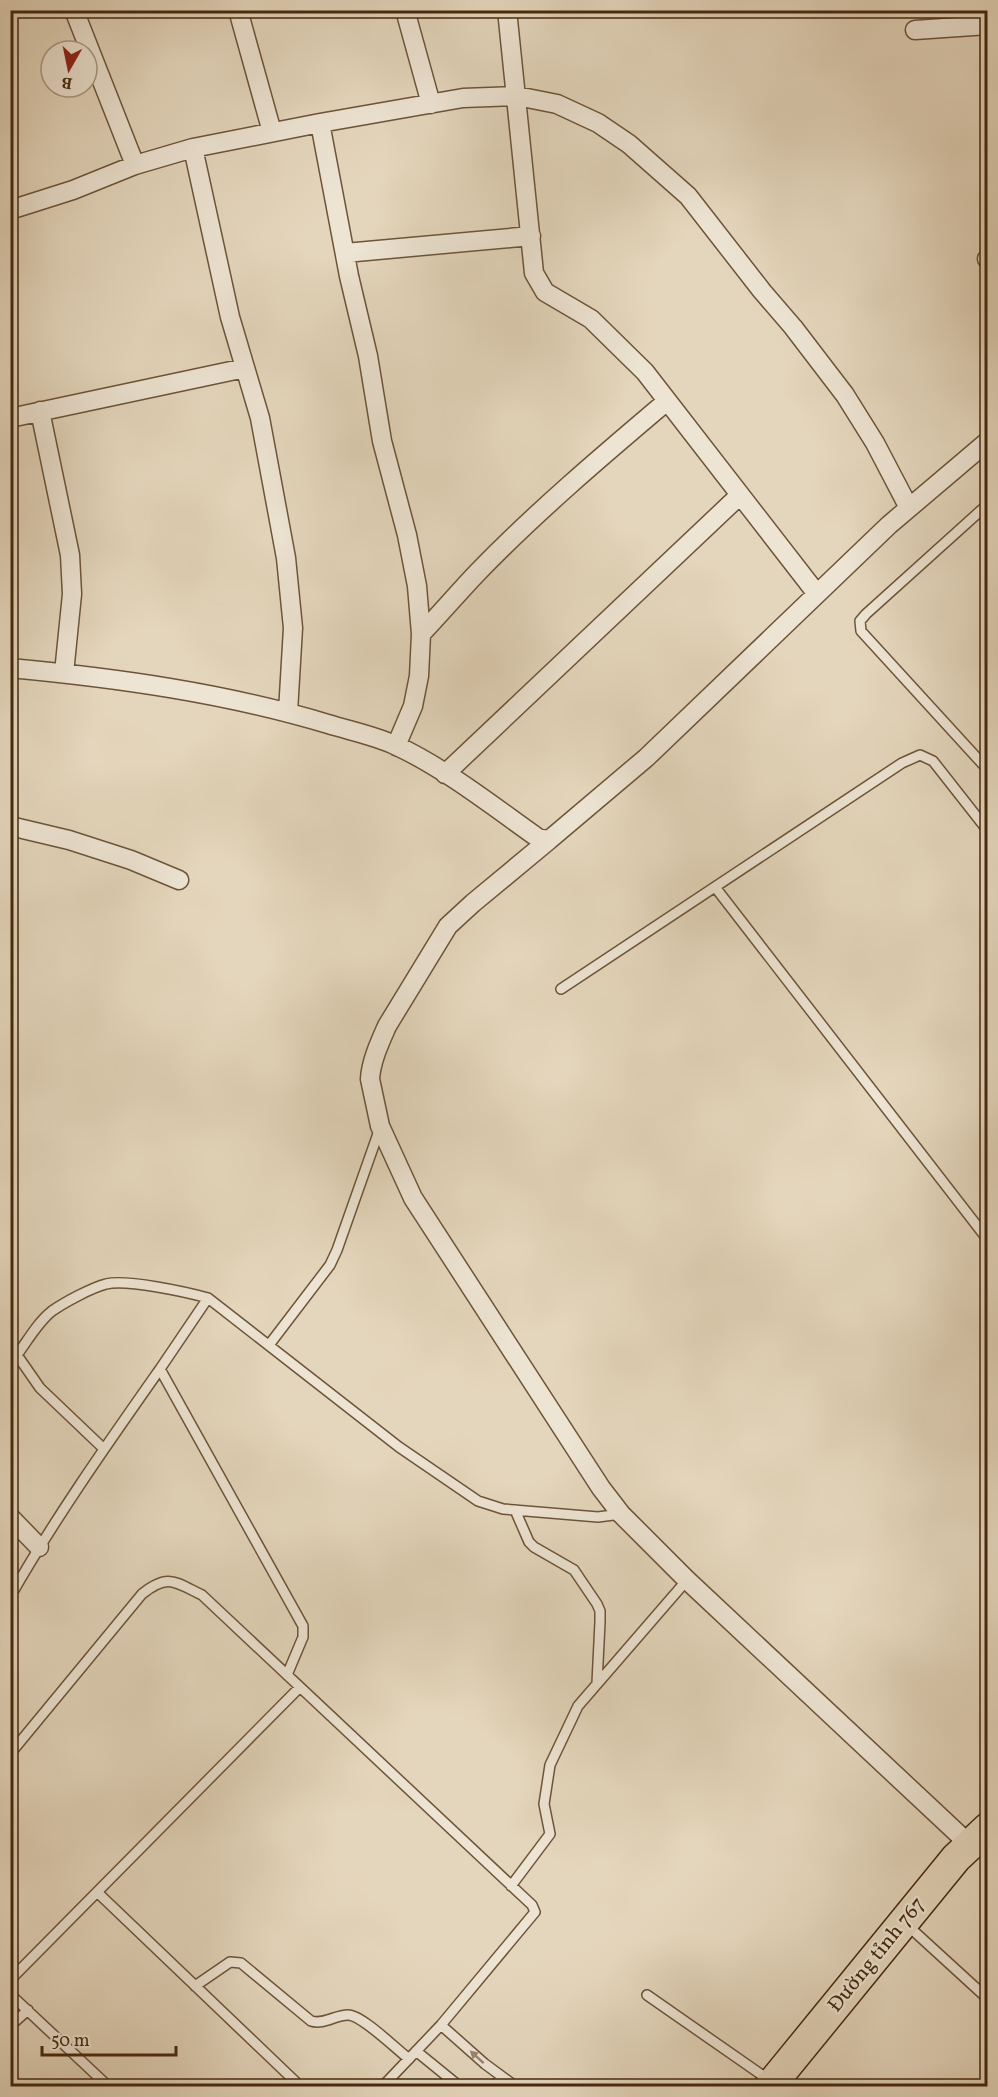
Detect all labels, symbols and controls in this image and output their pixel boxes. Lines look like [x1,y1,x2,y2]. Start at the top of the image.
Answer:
north arrow [39,39,99,99]
text: B [60,70,74,94]
street label: Đường tỉnh 767 [821,1891,933,2019]
scale bar [42,2019,176,2057]
text: 50 m [51,2029,90,2054]
one-way arrow [470,2051,485,2064]

